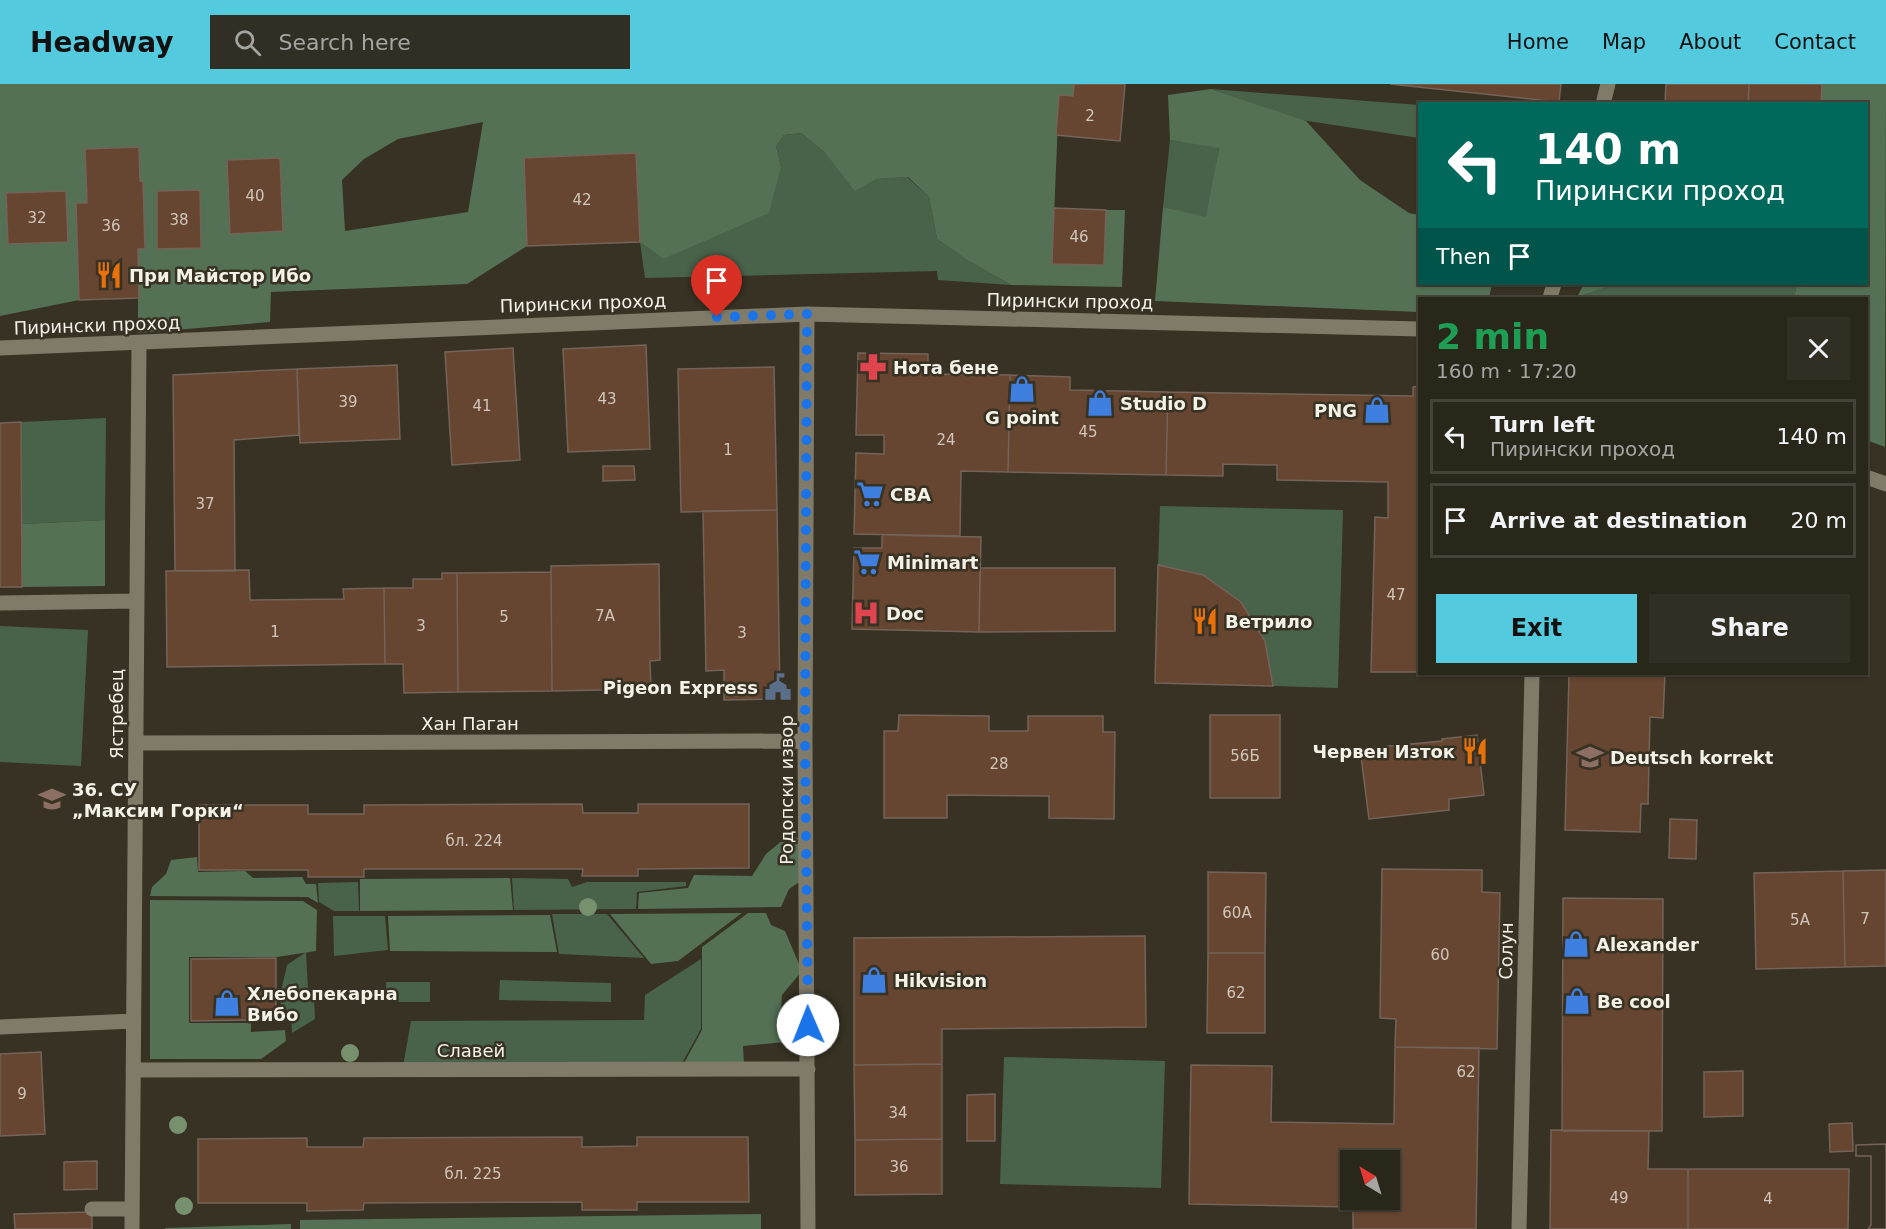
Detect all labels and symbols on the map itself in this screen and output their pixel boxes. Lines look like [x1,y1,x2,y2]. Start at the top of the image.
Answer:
house number: 2 [1085,107,1095,125]
house number: 40 [245,187,265,205]
house number: 42 [572,191,592,209]
house number: 32 [27,209,47,227]
house number: 38 [169,211,189,229]
house number: 36 [101,217,121,235]
house number: 46 [1069,228,1089,246]
pin [691,255,742,317]
restaurant icon: При Майстор Ибо [94,260,124,290]
place label: При Майстор Ибо [129,265,311,286]
street label: Пирински проход [987,289,1153,313]
street label: Пирински проход [499,290,667,316]
street label: Пирински проход [13,312,181,338]
pharmacy icon: Нота бене [858,352,888,382]
place label: Нота бене [893,357,999,378]
shop icon: G point [1007,374,1037,404]
shop icon: Studio D [1085,388,1115,418]
house number: 43 [597,390,617,408]
house number: 39 [338,393,358,411]
place label: Studio D [1120,393,1207,414]
shop icon: PNG [1362,395,1392,425]
house number: 41 [472,397,492,415]
place label: PNG [1314,400,1357,421]
place label: G point [985,407,1059,428]
house number: 45 [1078,423,1098,441]
house number: 24 [936,431,956,449]
house number: 1 [723,441,733,459]
supermarket icon: CBA [855,479,885,509]
place label: CBA [890,484,931,505]
house number: 37 [195,495,215,513]
supermarket icon: Minimart [852,547,882,577]
place label: Minimart [887,552,979,573]
house number: 47 [1386,586,1406,604]
hospital icon: Doc [851,598,881,628]
place label: Doc [886,603,924,624]
restaurant icon: Ветрило [1190,606,1220,636]
house number: 7А [595,607,616,625]
house number: 5 [499,608,509,626]
place label: Ветрило [1225,611,1312,632]
house number: 3 [416,617,426,635]
house number: 1 [270,623,280,641]
house number: 3 [737,624,747,642]
street label: Ястребец [106,669,127,759]
public building icon: Pigeon Express [763,672,793,702]
place label: Pigeon Express [603,677,758,698]
street label: Хан Паган [421,713,519,734]
street label: Родопски извор [776,715,797,865]
restaurant icon: Червен Изток [1460,736,1490,766]
place label: Червен Изток [1313,741,1455,762]
school or university icon: Deutsch korrekt [1575,742,1605,772]
house number: 56Б [1230,747,1260,765]
place label: Deutsch korrekt [1610,747,1774,768]
house number: 28 [989,755,1009,773]
place label: 36. СУ „Максим Горки“ [72,779,244,821]
school or university icon: 36. СУ „Максим Горки“ [37,784,67,814]
house number: бл. 224 [445,832,503,850]
house number: 60А [1222,904,1252,922]
house number: 7 [1860,910,1870,928]
house number: 5А [1790,911,1811,929]
street label: Солун [1495,922,1517,980]
shop icon: Alexander [1561,929,1591,959]
place label: Alexander [1596,934,1699,955]
house number: 60 [1430,946,1450,964]
shop icon: Hikvision [859,965,889,995]
place label: Hikvision [894,970,987,991]
place label: Хлебопекарна Вибо [247,983,398,1025]
house number: 62 [1226,984,1246,1002]
shop icon: Be cool [1562,986,1592,1016]
shop icon: Хлебопекарна Вибо [212,988,242,1018]
place label: Be cool [1597,991,1671,1012]
position arrow [776,993,840,1057]
street label: Славей [437,1040,505,1061]
house number: 62 [1456,1063,1476,1081]
house number: 9 [17,1085,27,1103]
house number: 34 [888,1104,908,1122]
north arrow [1340,1150,1400,1210]
house number: 36 [889,1158,909,1176]
house number: бл. 225 [444,1165,502,1183]
house number: 49 [1609,1189,1629,1207]
house number: 4 [1763,1190,1773,1208]

